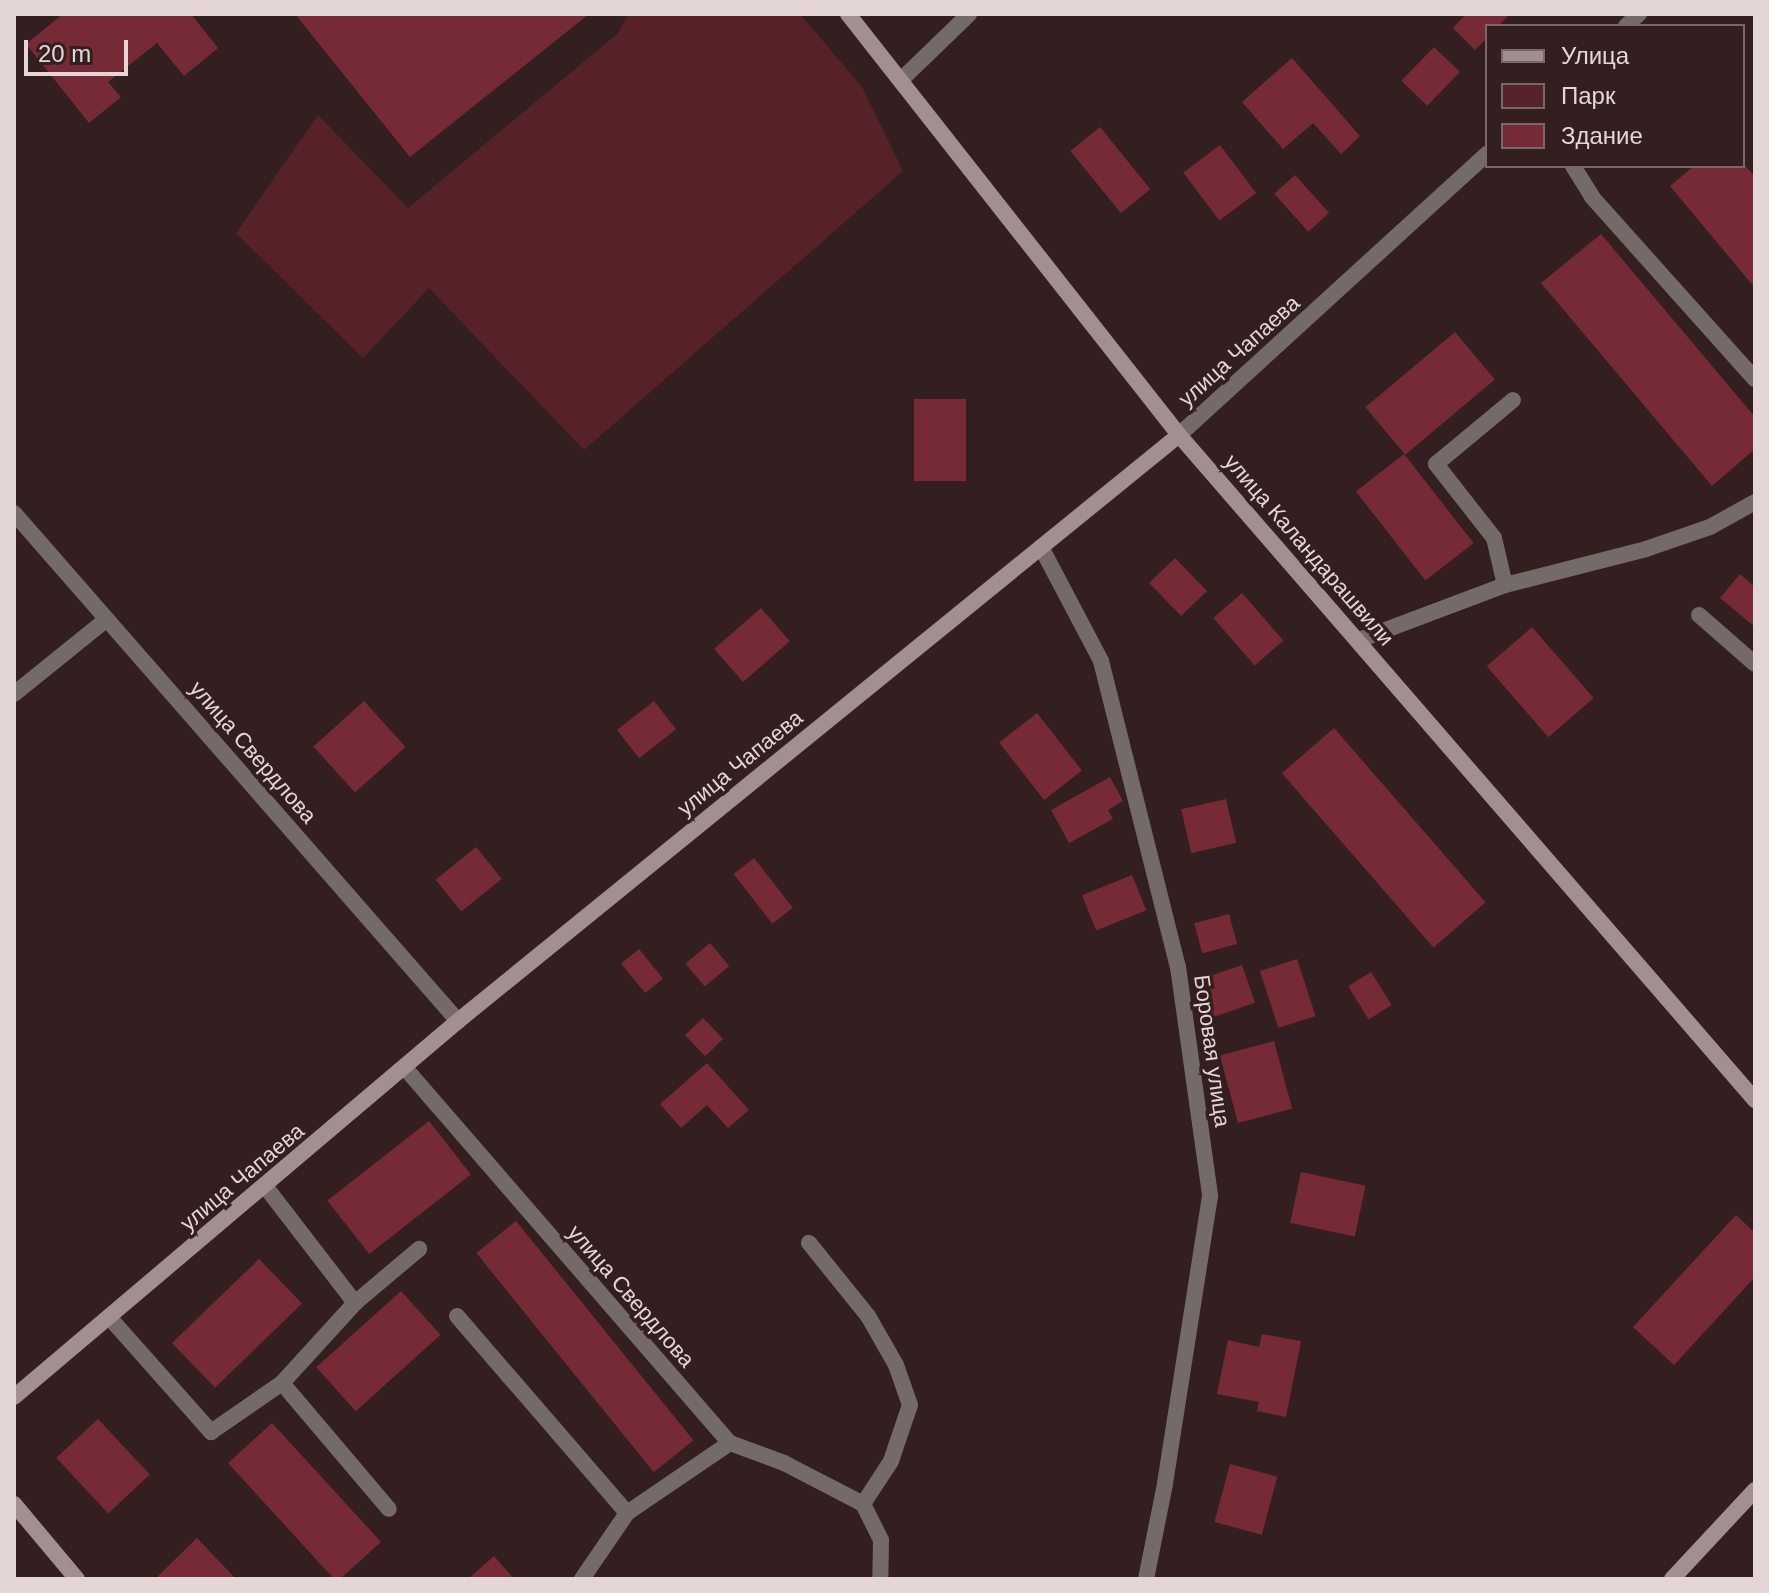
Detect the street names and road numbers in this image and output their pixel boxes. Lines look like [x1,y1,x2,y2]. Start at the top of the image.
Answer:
street label: улица Чапаева [1173,290,1305,412]
street label: улица Каландарашвили [1219,449,1399,651]
street label: улица Свердлова [184,676,322,828]
street label: улица Чапаева [672,704,808,822]
street label: Боровая улица [1188,973,1236,1129]
street label: улица Чапаева [175,1118,309,1236]
street label: улица Свердлова [562,1220,700,1372]

